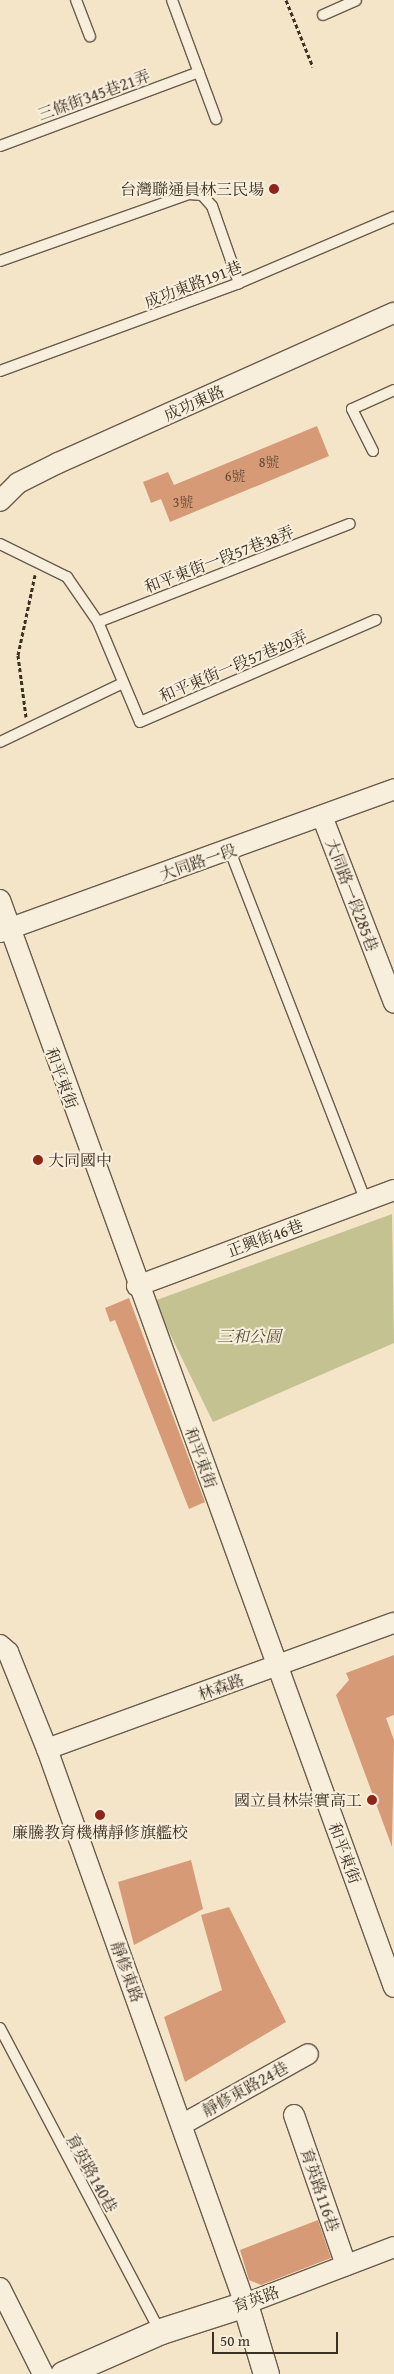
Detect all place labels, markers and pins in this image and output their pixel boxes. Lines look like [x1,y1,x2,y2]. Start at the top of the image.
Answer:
place label: 台灣聯通員林三民場 [120,179,264,199]
marker: 台灣聯通員林三民場 [268,183,280,195]
place label: 大同國中 [48,1150,112,1170]
marker: 大同國中 [32,1154,44,1166]
place label: 國立員林崇實高工 [234,1790,362,1810]
marker: 國立員林崇實高工 [366,1794,378,1806]
marker: 廉騰教育機構靜修旗艦校 [94,1809,106,1821]
place label: 廉騰教育機構靜修旗艦校 [12,1822,188,1842]

